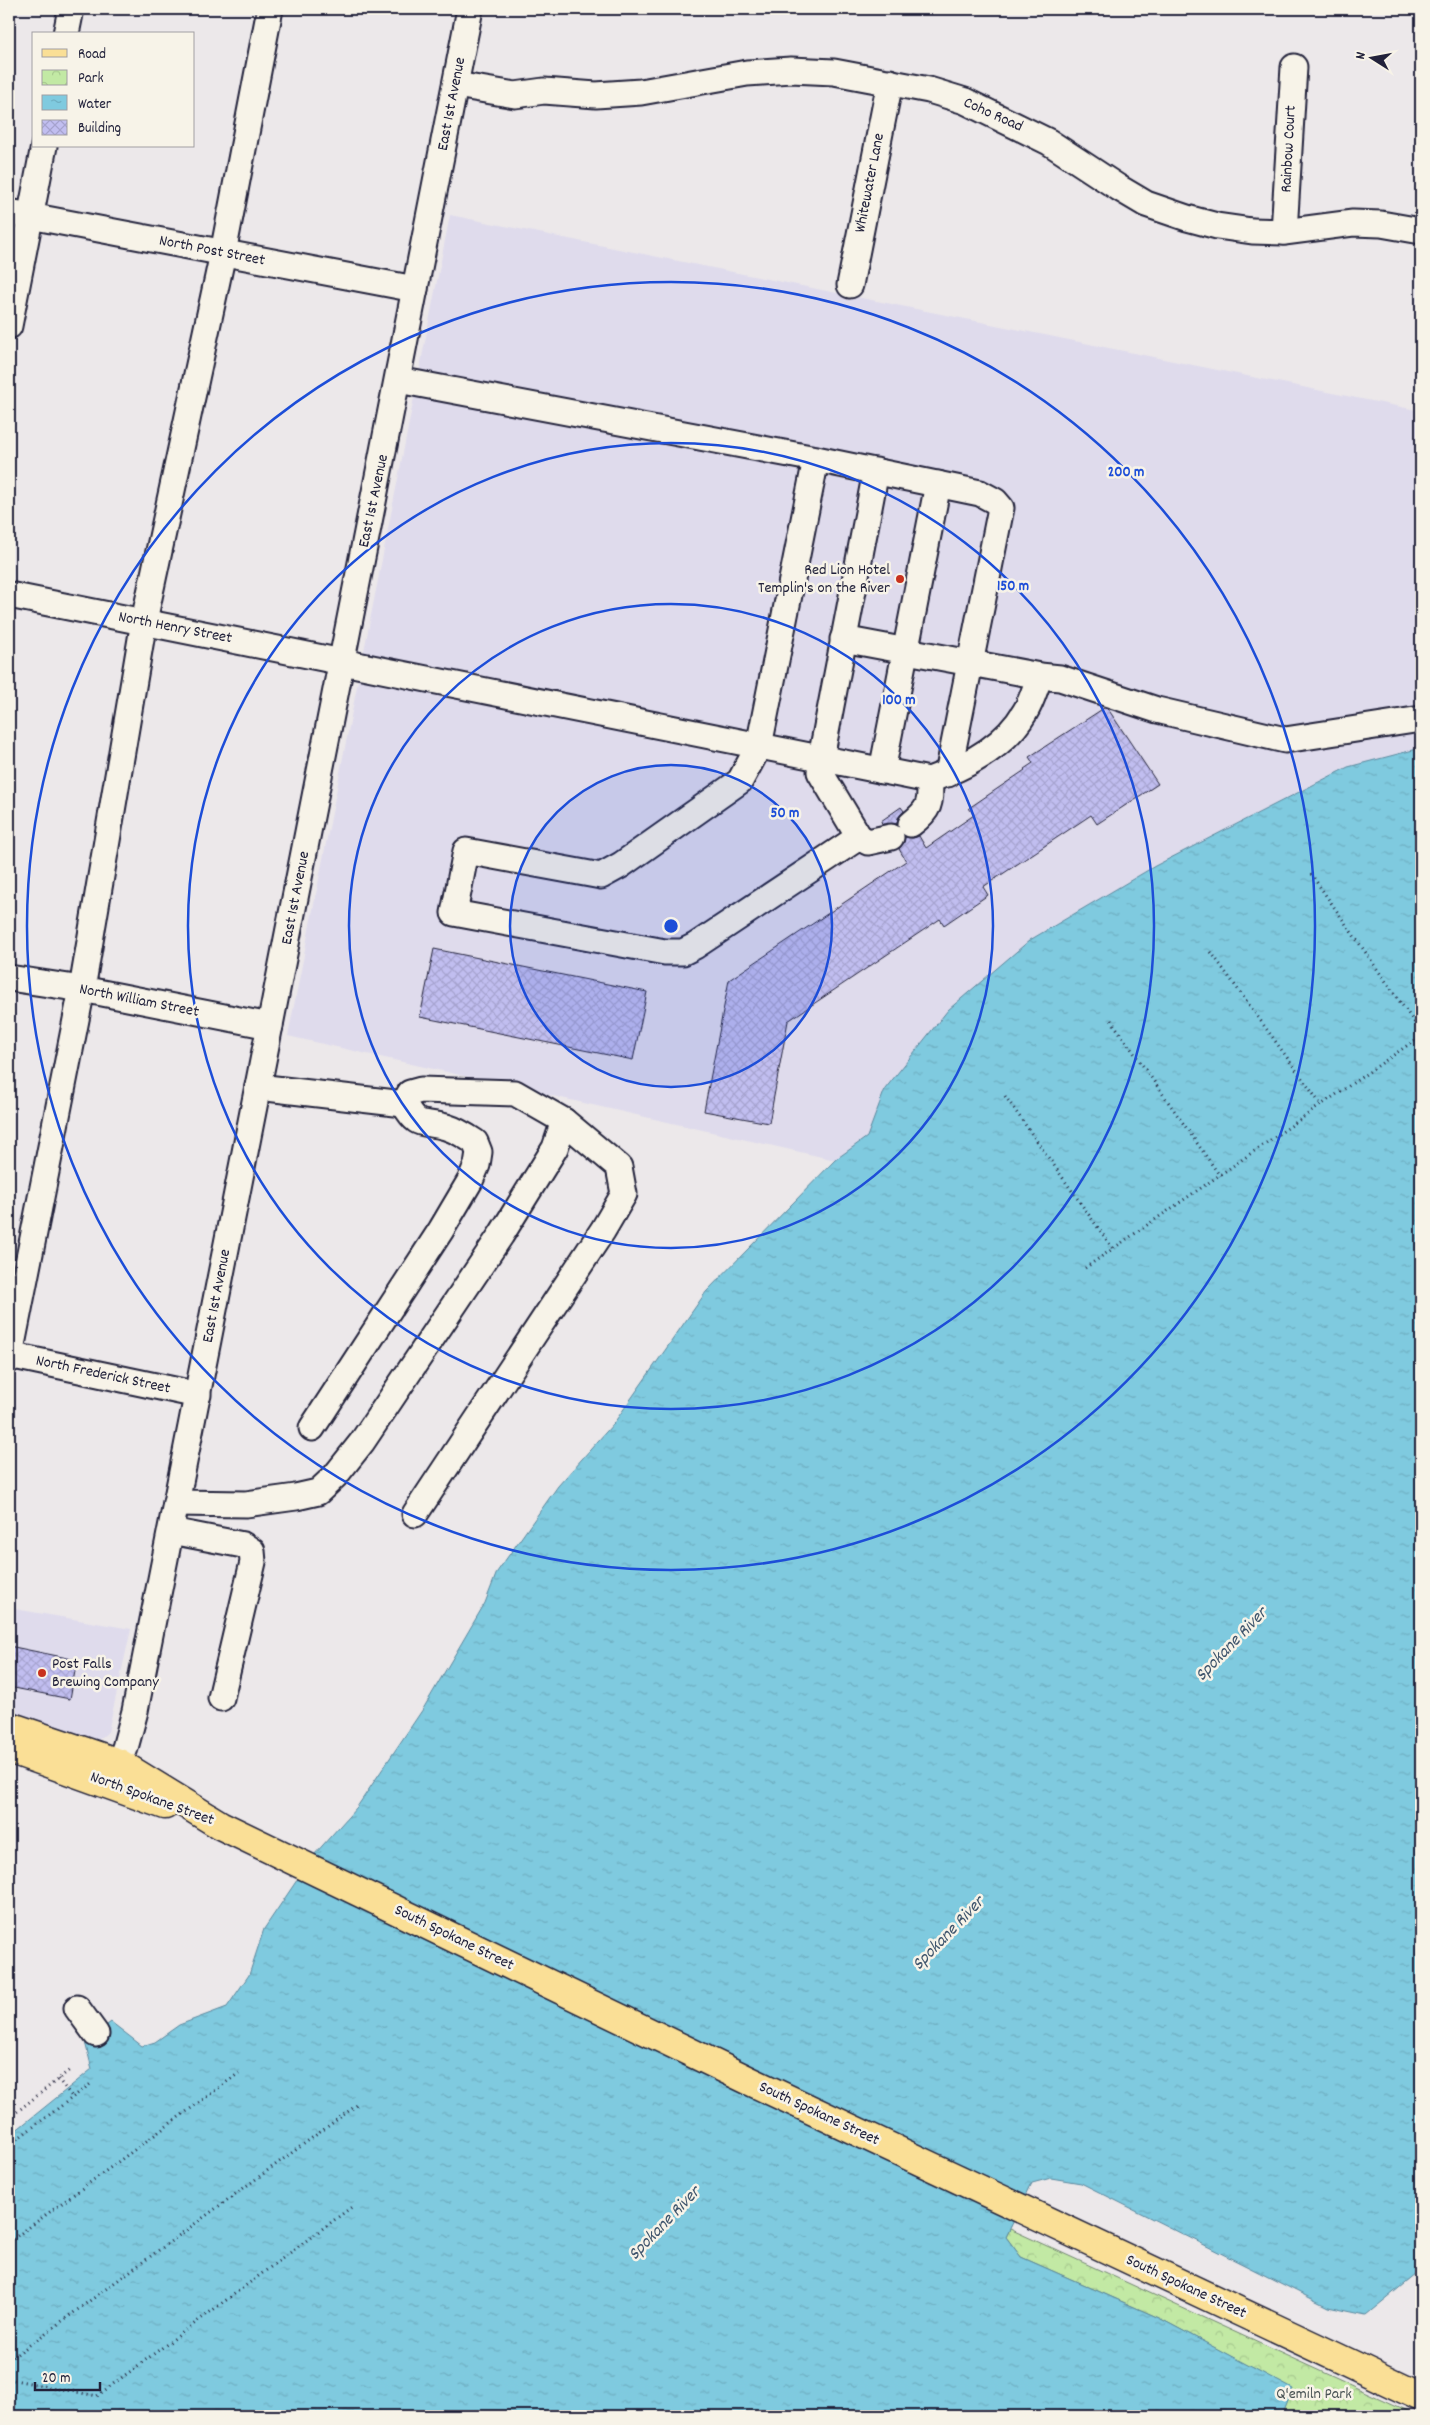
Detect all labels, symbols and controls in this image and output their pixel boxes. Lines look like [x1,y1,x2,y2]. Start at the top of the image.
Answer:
legend [32,32,195,148]
north arrow [1348,32,1398,82]
text: Road [78,44,106,66]
text: N [1351,51,1372,61]
street label: East 1st Avenue [432,55,472,153]
text: Park [78,68,104,90]
street label: Coho Road [960,92,1026,138]
text: Water [78,94,112,116]
street label: Rainbow Court [1275,105,1303,193]
text: Building [78,118,121,140]
street label: Whitewater Lane [849,131,891,235]
street label: North Post Street [157,229,267,273]
street label: East 1st Avenue [353,452,395,550]
text: 200 m [1108,462,1144,484]
place label: Red Lion Hotel Templin's on the River [758,559,890,600]
marker: Red Lion Hotel Templin's on the River [894,573,906,585]
text: 150 m [997,576,1029,598]
street label: North Henry Street [116,606,234,650]
text: 100 m [882,690,916,712]
text: 50 m [771,803,799,825]
street label: East 1st Avenue [276,849,316,947]
centre of rings [662,917,680,935]
street label: North William Street [77,978,201,1024]
street label: East 1st Avenue [197,1247,237,1345]
street label: North Frederick Street [34,1350,172,1401]
water label: Spokane River [1190,1601,1275,1688]
place label: Post Falls Brewing Company [52,1653,159,1694]
marker: Post Falls Brewing Company [36,1667,48,1679]
street label: North Spokane Street [87,1766,217,1832]
water label: Spokane River [907,1890,992,1977]
street label: South Spokane Street [390,1899,518,1977]
street label: South Spokane Street [755,2076,883,2152]
water label: Spokane River [623,2180,708,2267]
street label: South Spokane Street [1122,2249,1250,2325]
scale bar [35,2360,100,2392]
text: 20 m [42,2368,70,2390]
park label: Q'emiln Park [1276,2383,1352,2406]

